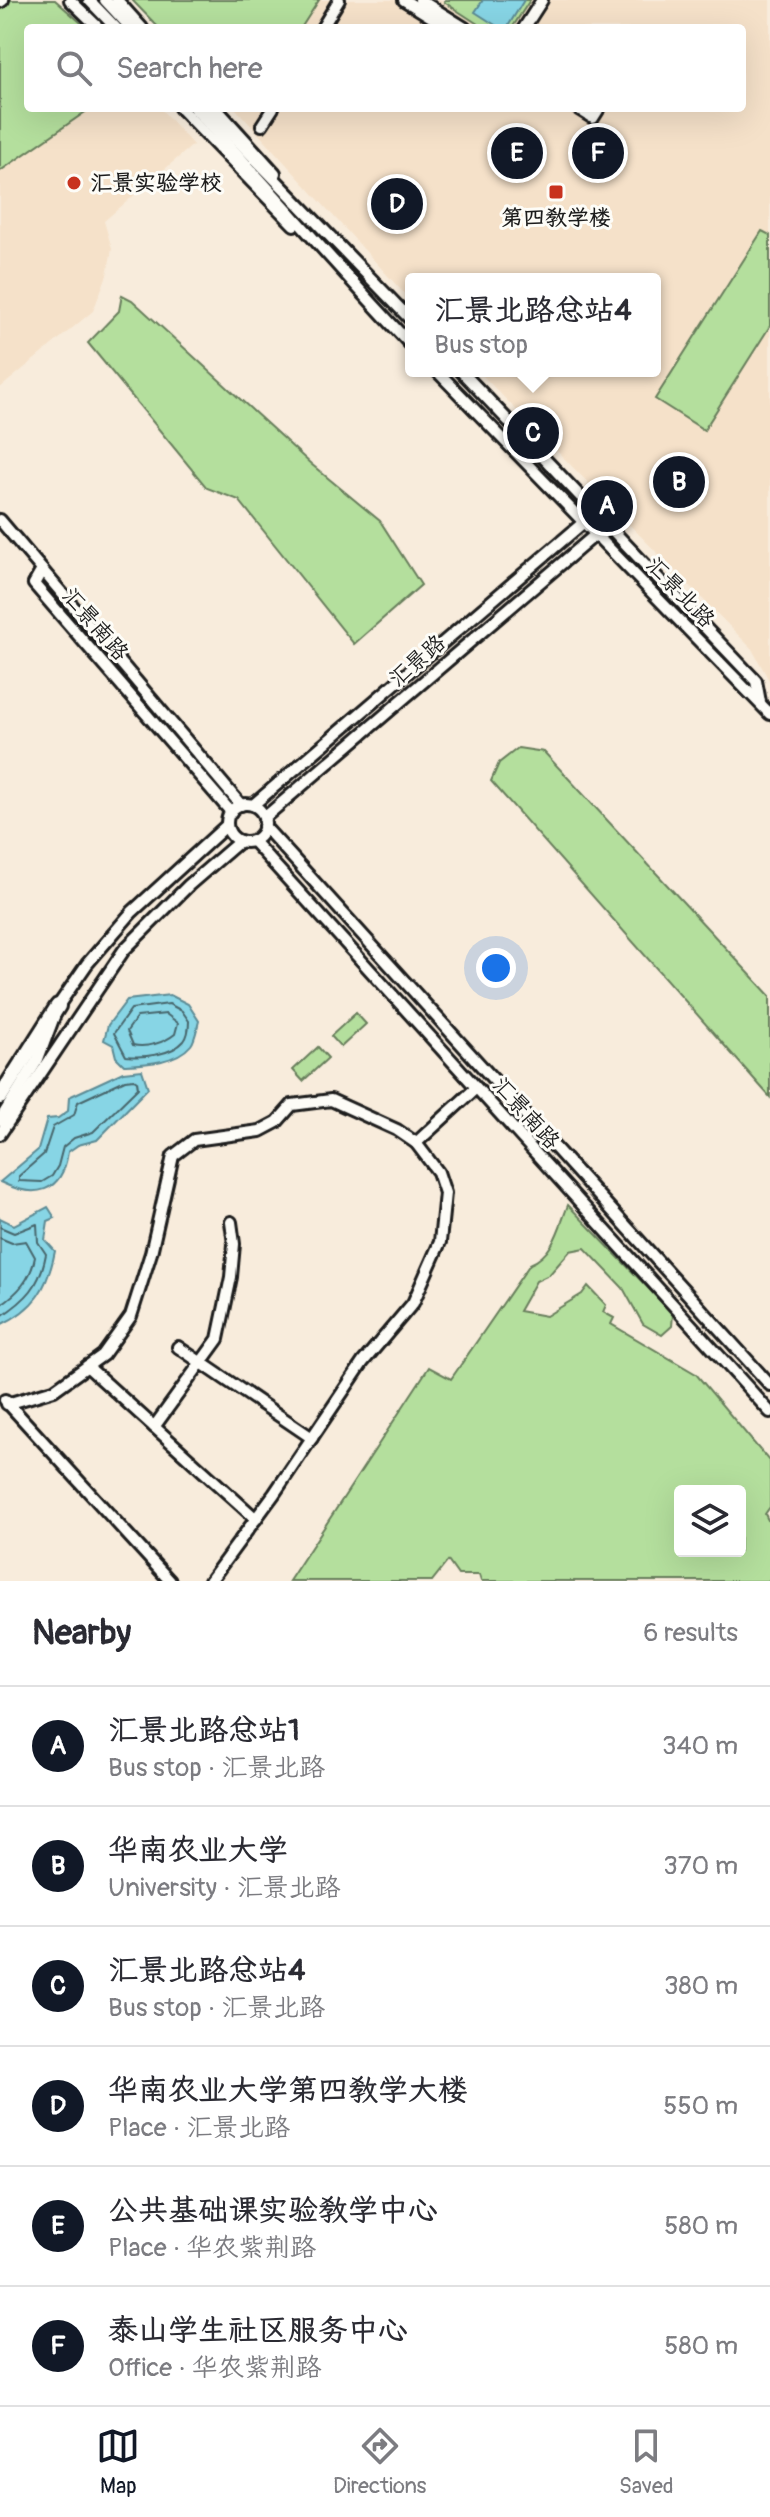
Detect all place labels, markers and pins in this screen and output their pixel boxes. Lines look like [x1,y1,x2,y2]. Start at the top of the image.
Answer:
pin: E [491,123,543,183]
pin: F [572,123,624,183]
place label: 汇景实验学校 [90,169,222,197]
marker: 汇景实验学校 [65,174,83,192]
pin: D [371,174,423,234]
marker: 第四教学楼 [547,183,565,201]
place label: 第四教学楼 [501,204,611,232]
pin: C [507,403,559,463]
pin: B [653,452,705,512]
pin: A [581,476,633,536]

